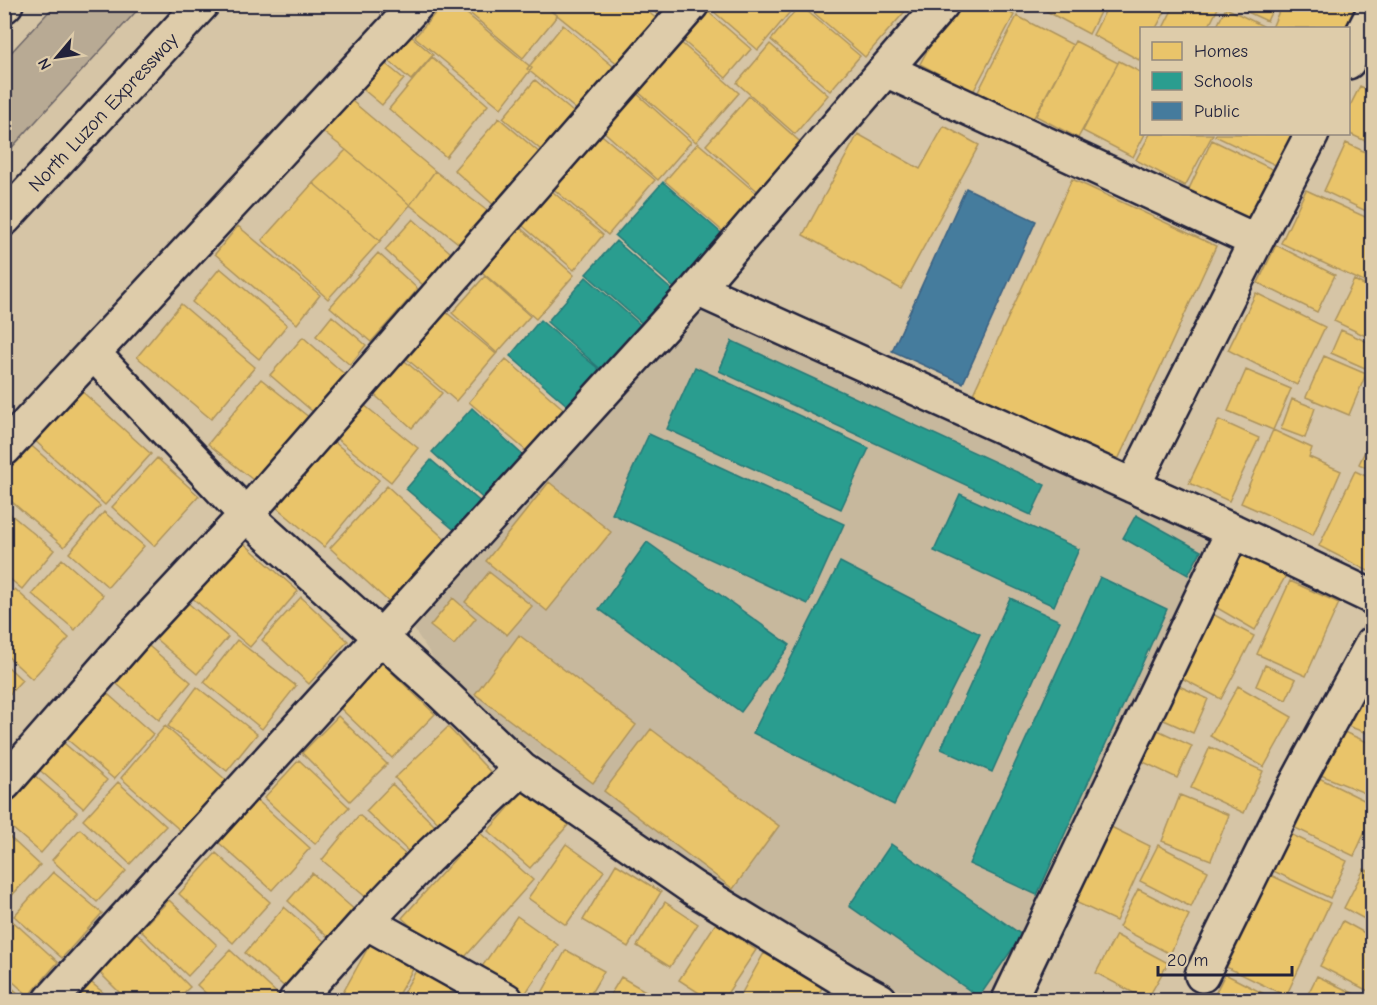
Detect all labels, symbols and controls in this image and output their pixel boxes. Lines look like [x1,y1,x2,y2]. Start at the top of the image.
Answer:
north arrow [27,27,87,87]
legend [1140,27,1350,135]
street label: North Luzon Expressway [23,28,183,196]
text: Homes [1194,41,1248,62]
text: Schools [1194,71,1253,92]
text: Public [1194,101,1240,122]
scale bar [1158,939,1292,977]
text: 20 m [1167,950,1208,971]

